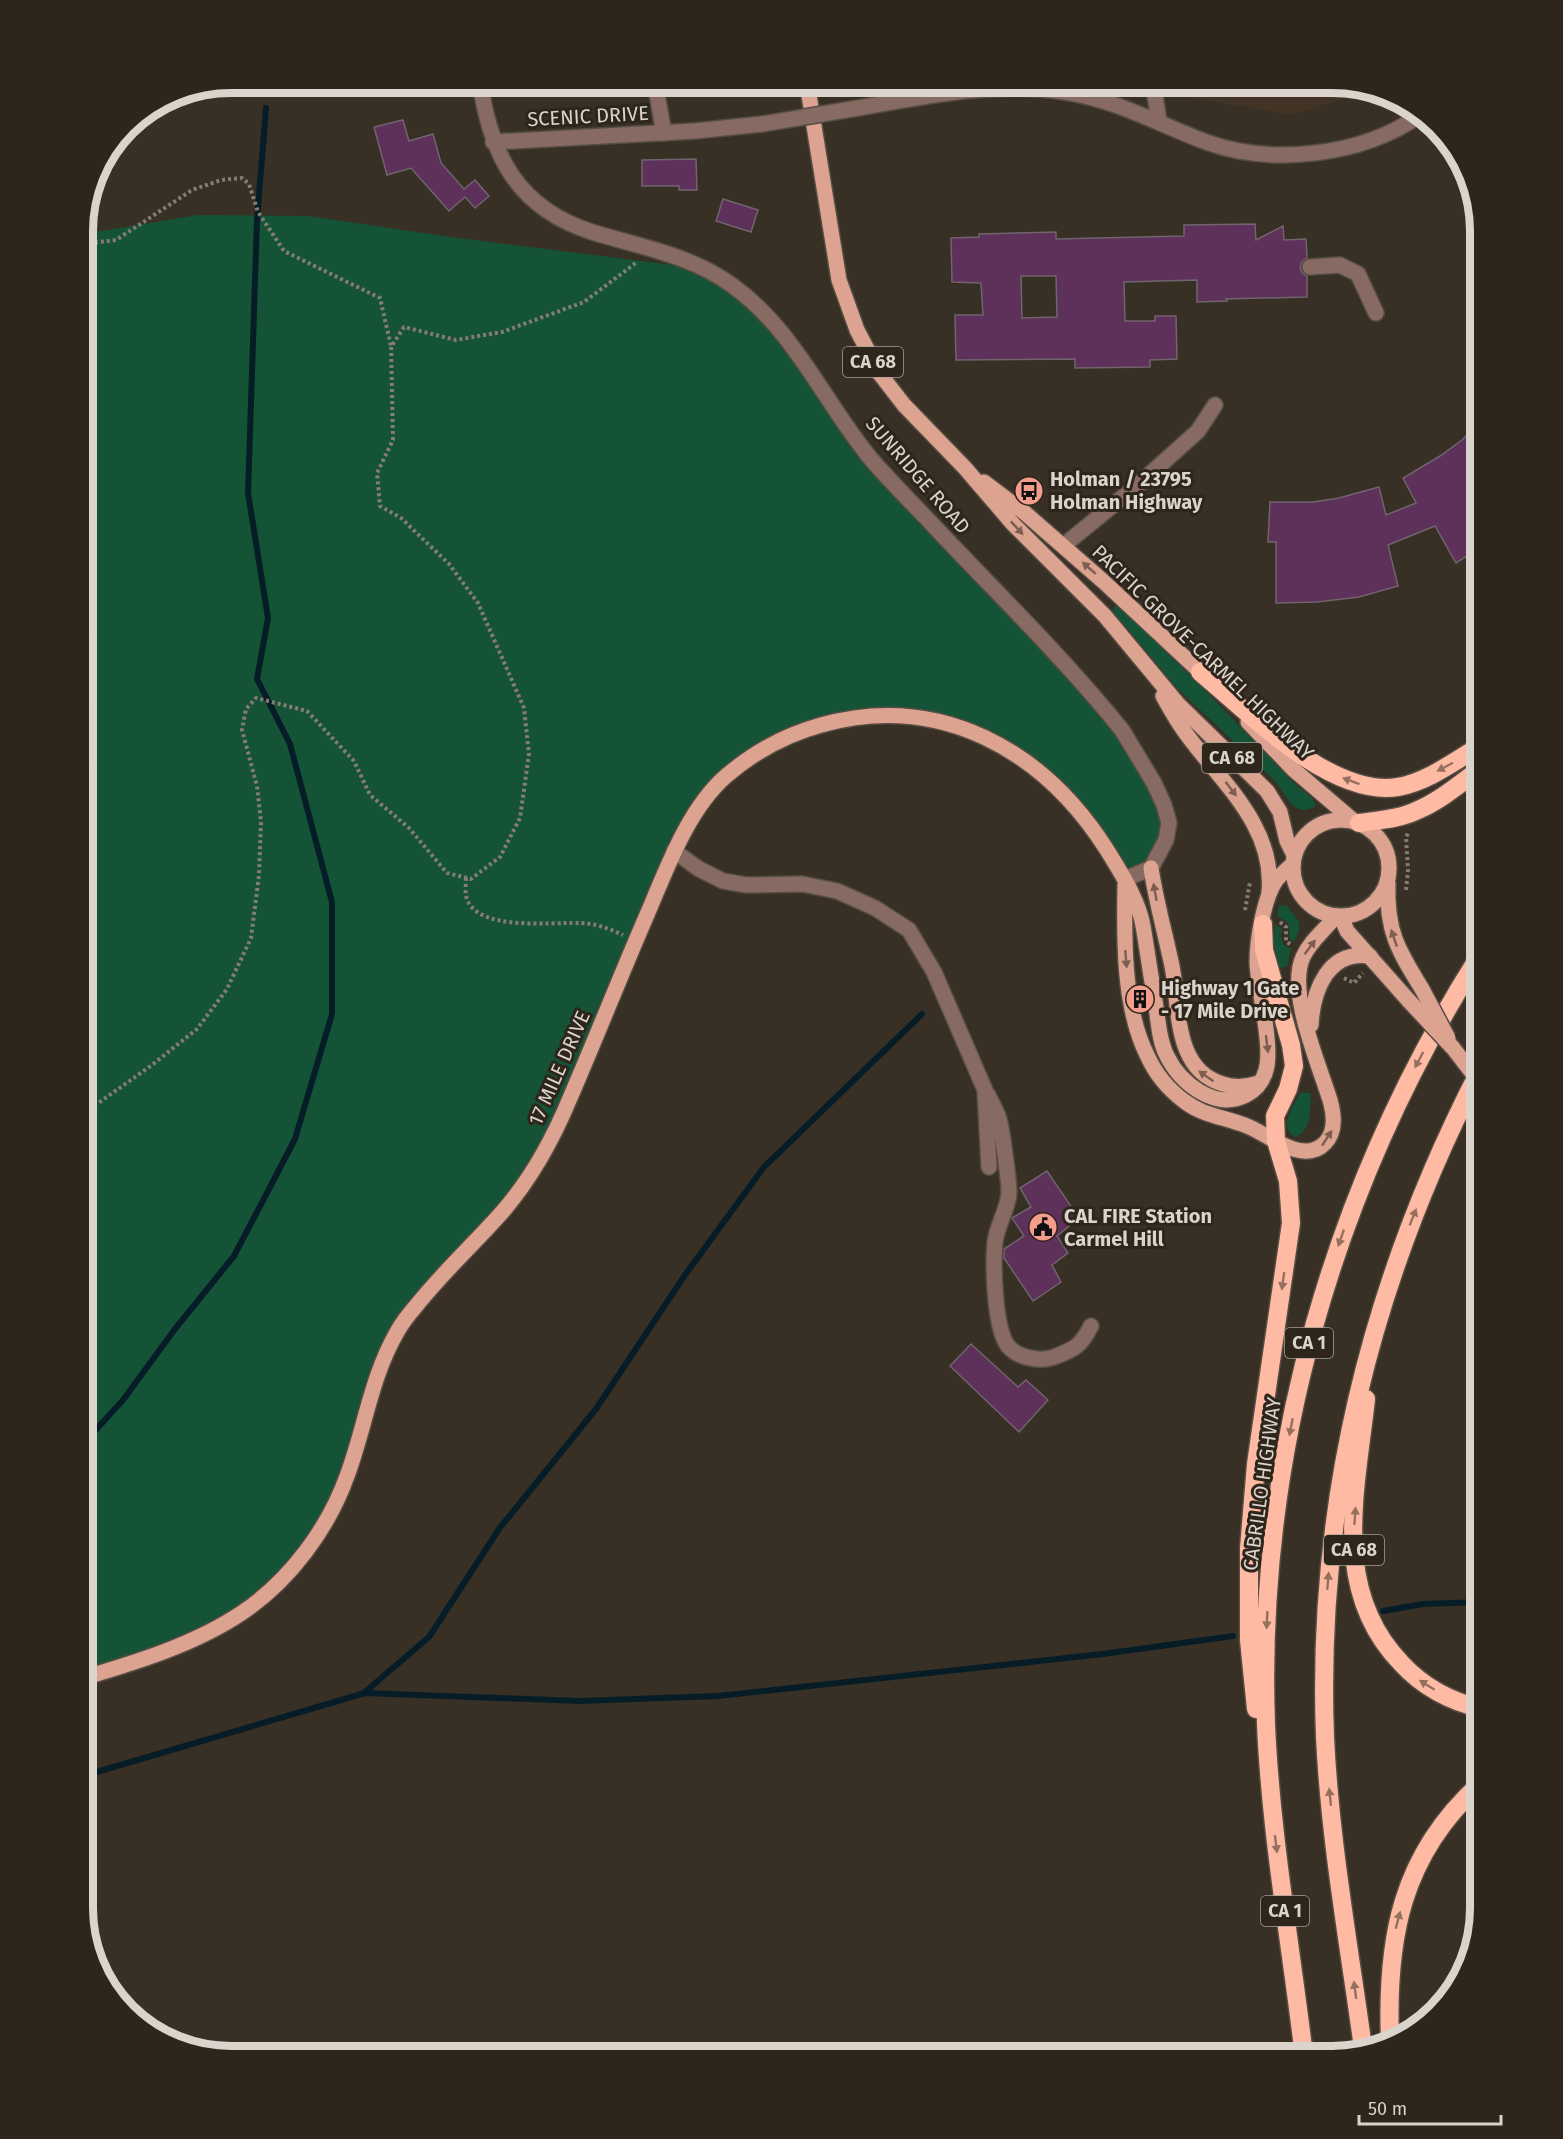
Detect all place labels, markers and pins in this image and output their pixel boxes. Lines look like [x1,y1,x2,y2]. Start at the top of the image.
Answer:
place label: Holman / 23795 Holman Highway [1050,467,1203,514]
bus stop icon: Holman / 23795 Holman Highway [1013,475,1045,507]
place label: Highway 1 Gate - 17 Mile Drive [1161,976,1299,1023]
building icon: Highway 1 Gate - 17 Mile Drive [1124,983,1156,1015]
place label: CAL FIRE Station Carmel Hill [1064,1204,1212,1251]
public building icon: CAL FIRE Station Carmel Hill [1027,1211,1059,1243]

